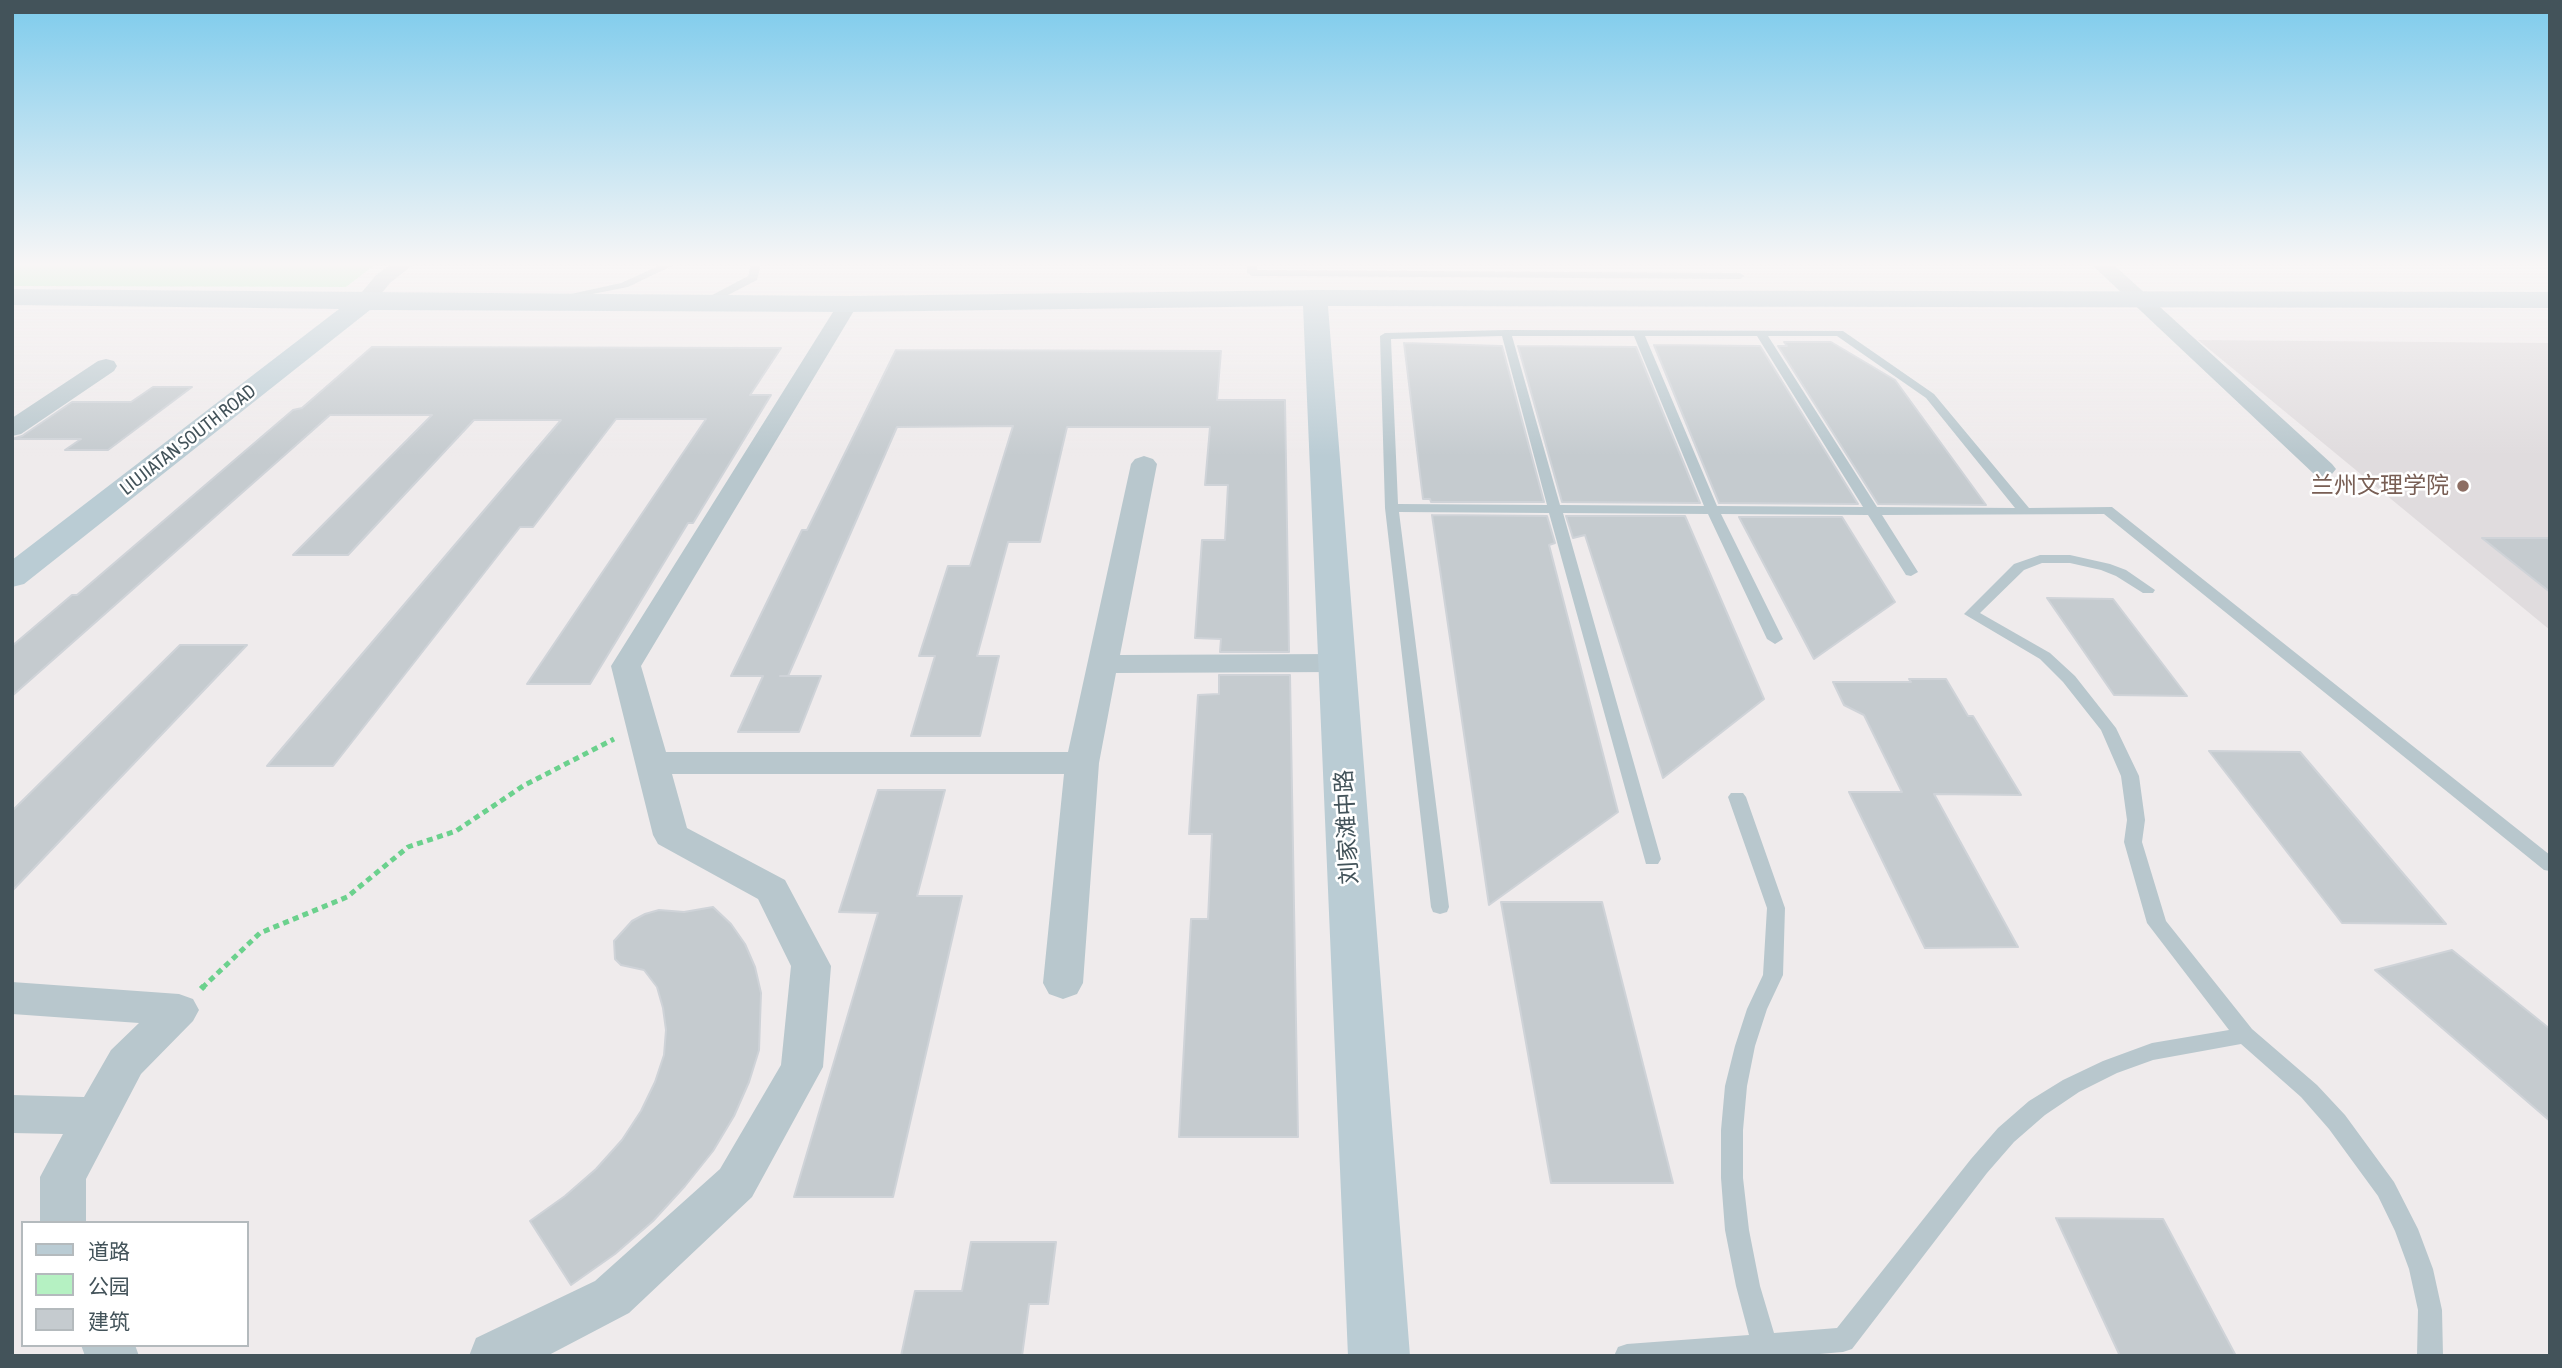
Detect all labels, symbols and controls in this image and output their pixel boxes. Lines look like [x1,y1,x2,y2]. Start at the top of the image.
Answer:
street label: LIUJIATAN SOUTH ROAD [115,380,261,500]
place label: 兰州文理学院 [2311,472,2449,500]
marker: 兰州文理学院 [2455,478,2471,494]
street label: 刘家滩中路 [1330,769,1364,885]
legend [21,1221,248,1347]
text: 道路 [88,1239,130,1263]
text: 公园 [88,1274,130,1298]
text: 建筑 [88,1309,130,1333]

